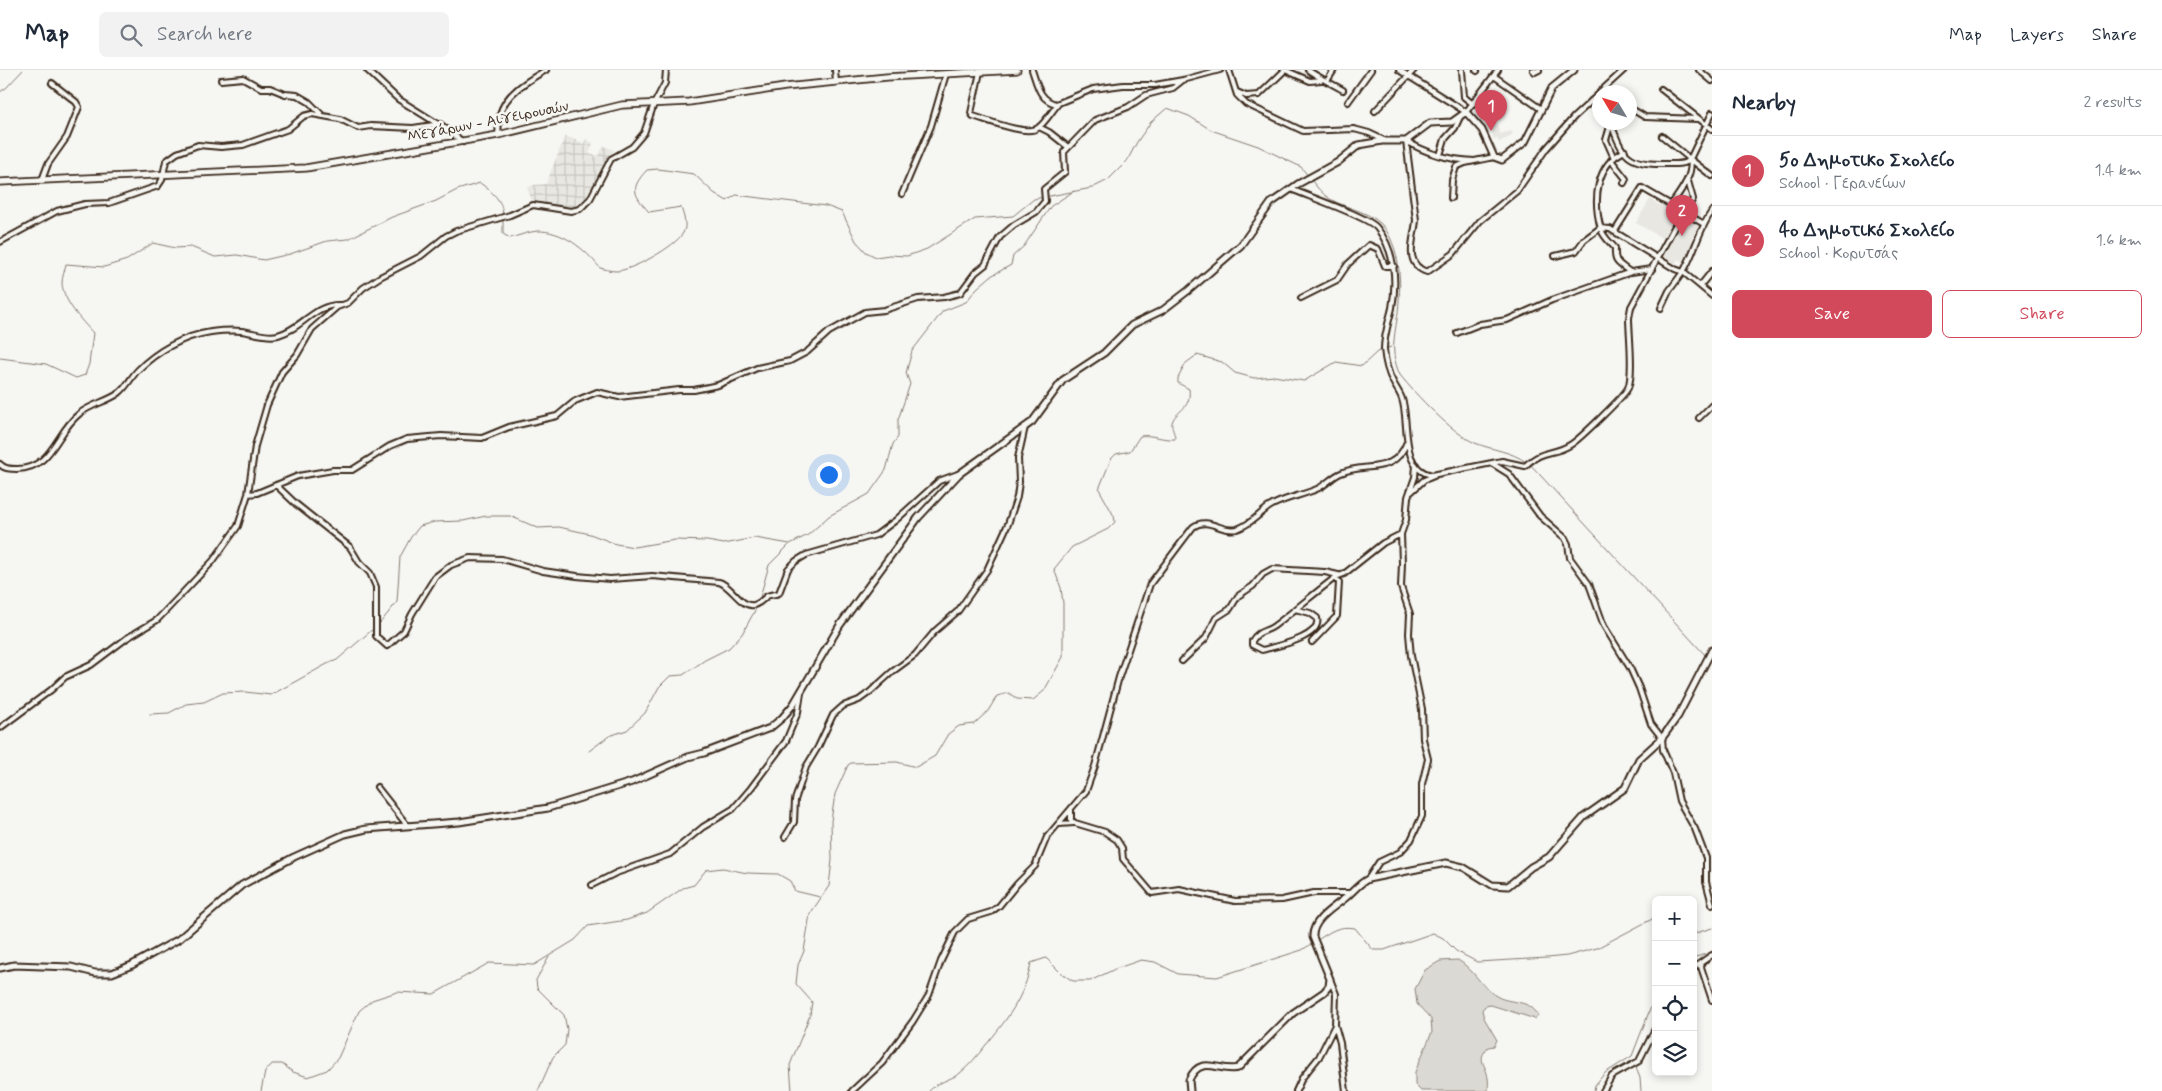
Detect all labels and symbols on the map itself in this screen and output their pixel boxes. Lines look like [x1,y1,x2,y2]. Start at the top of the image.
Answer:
north arrow [1592,85,1637,130]
pin: 1 [1475,90,1507,131]
street label: Μεγάρων - Αιγειρουσών [406,96,571,147]
pin: 2 [1666,195,1698,236]
your location [816,462,842,488]

